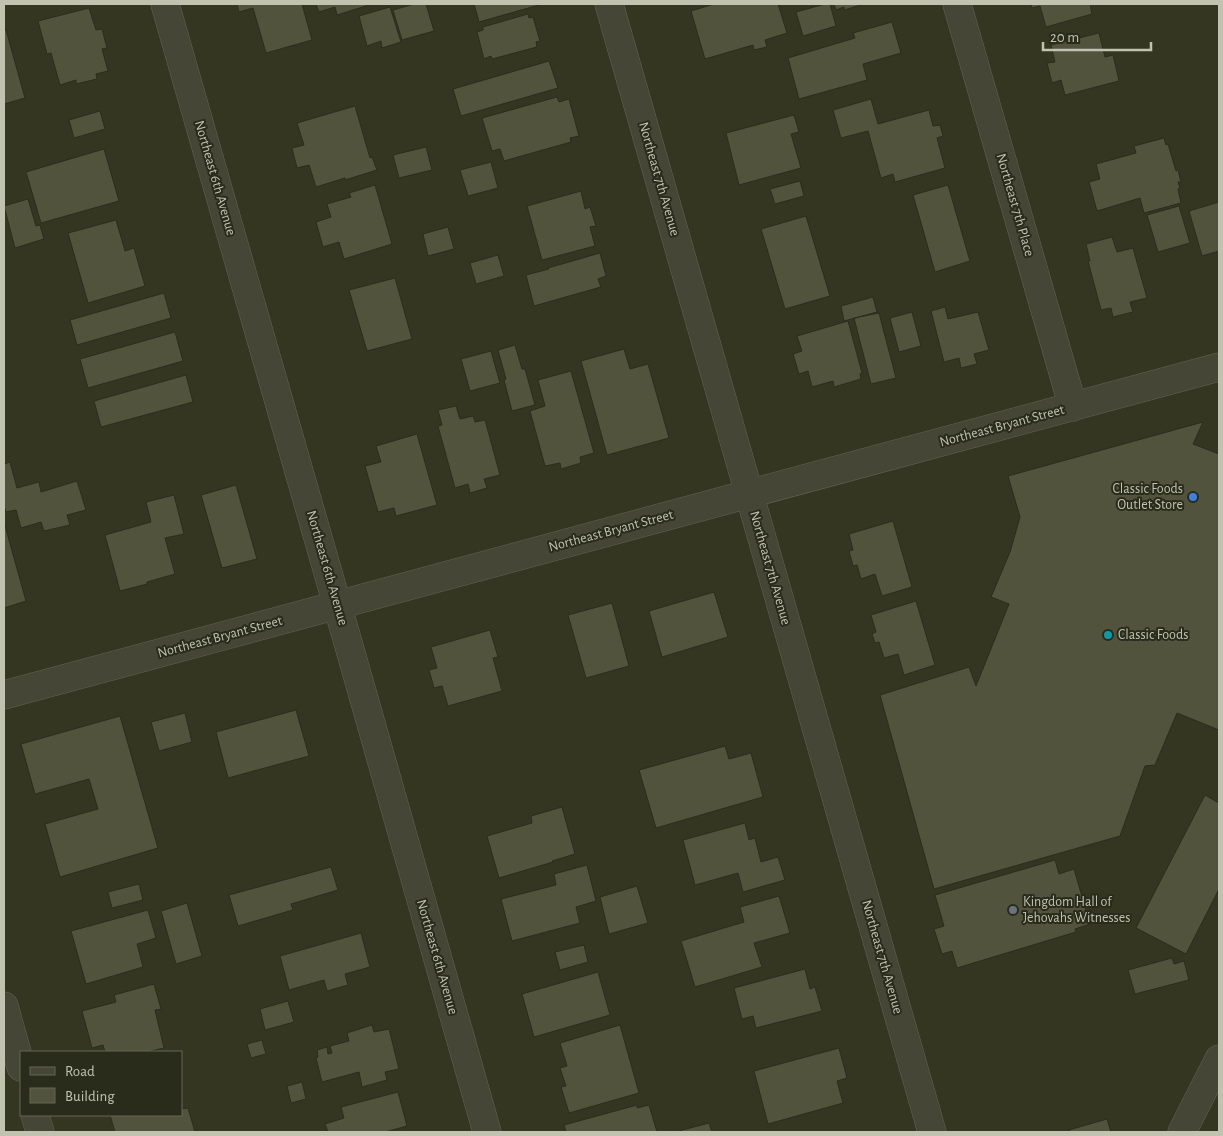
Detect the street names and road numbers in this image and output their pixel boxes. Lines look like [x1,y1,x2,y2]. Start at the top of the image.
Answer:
street label: Northeast 6th Avenue [192,119,238,237]
street label: Northeast 7th Avenue [636,120,682,238]
street label: Northeast 7th Place [994,152,1036,258]
street label: Northeast Bryant Street [938,403,1066,449]
street label: Northeast Bryant Street [547,508,675,554]
street label: Northeast 6th Avenue [304,509,350,627]
street label: Northeast 7th Avenue [747,509,793,627]
street label: Northeast Bryant Street [156,614,284,660]
street label: Northeast 6th Avenue [414,898,460,1016]
street label: Northeast 7th Avenue [859,898,905,1016]

